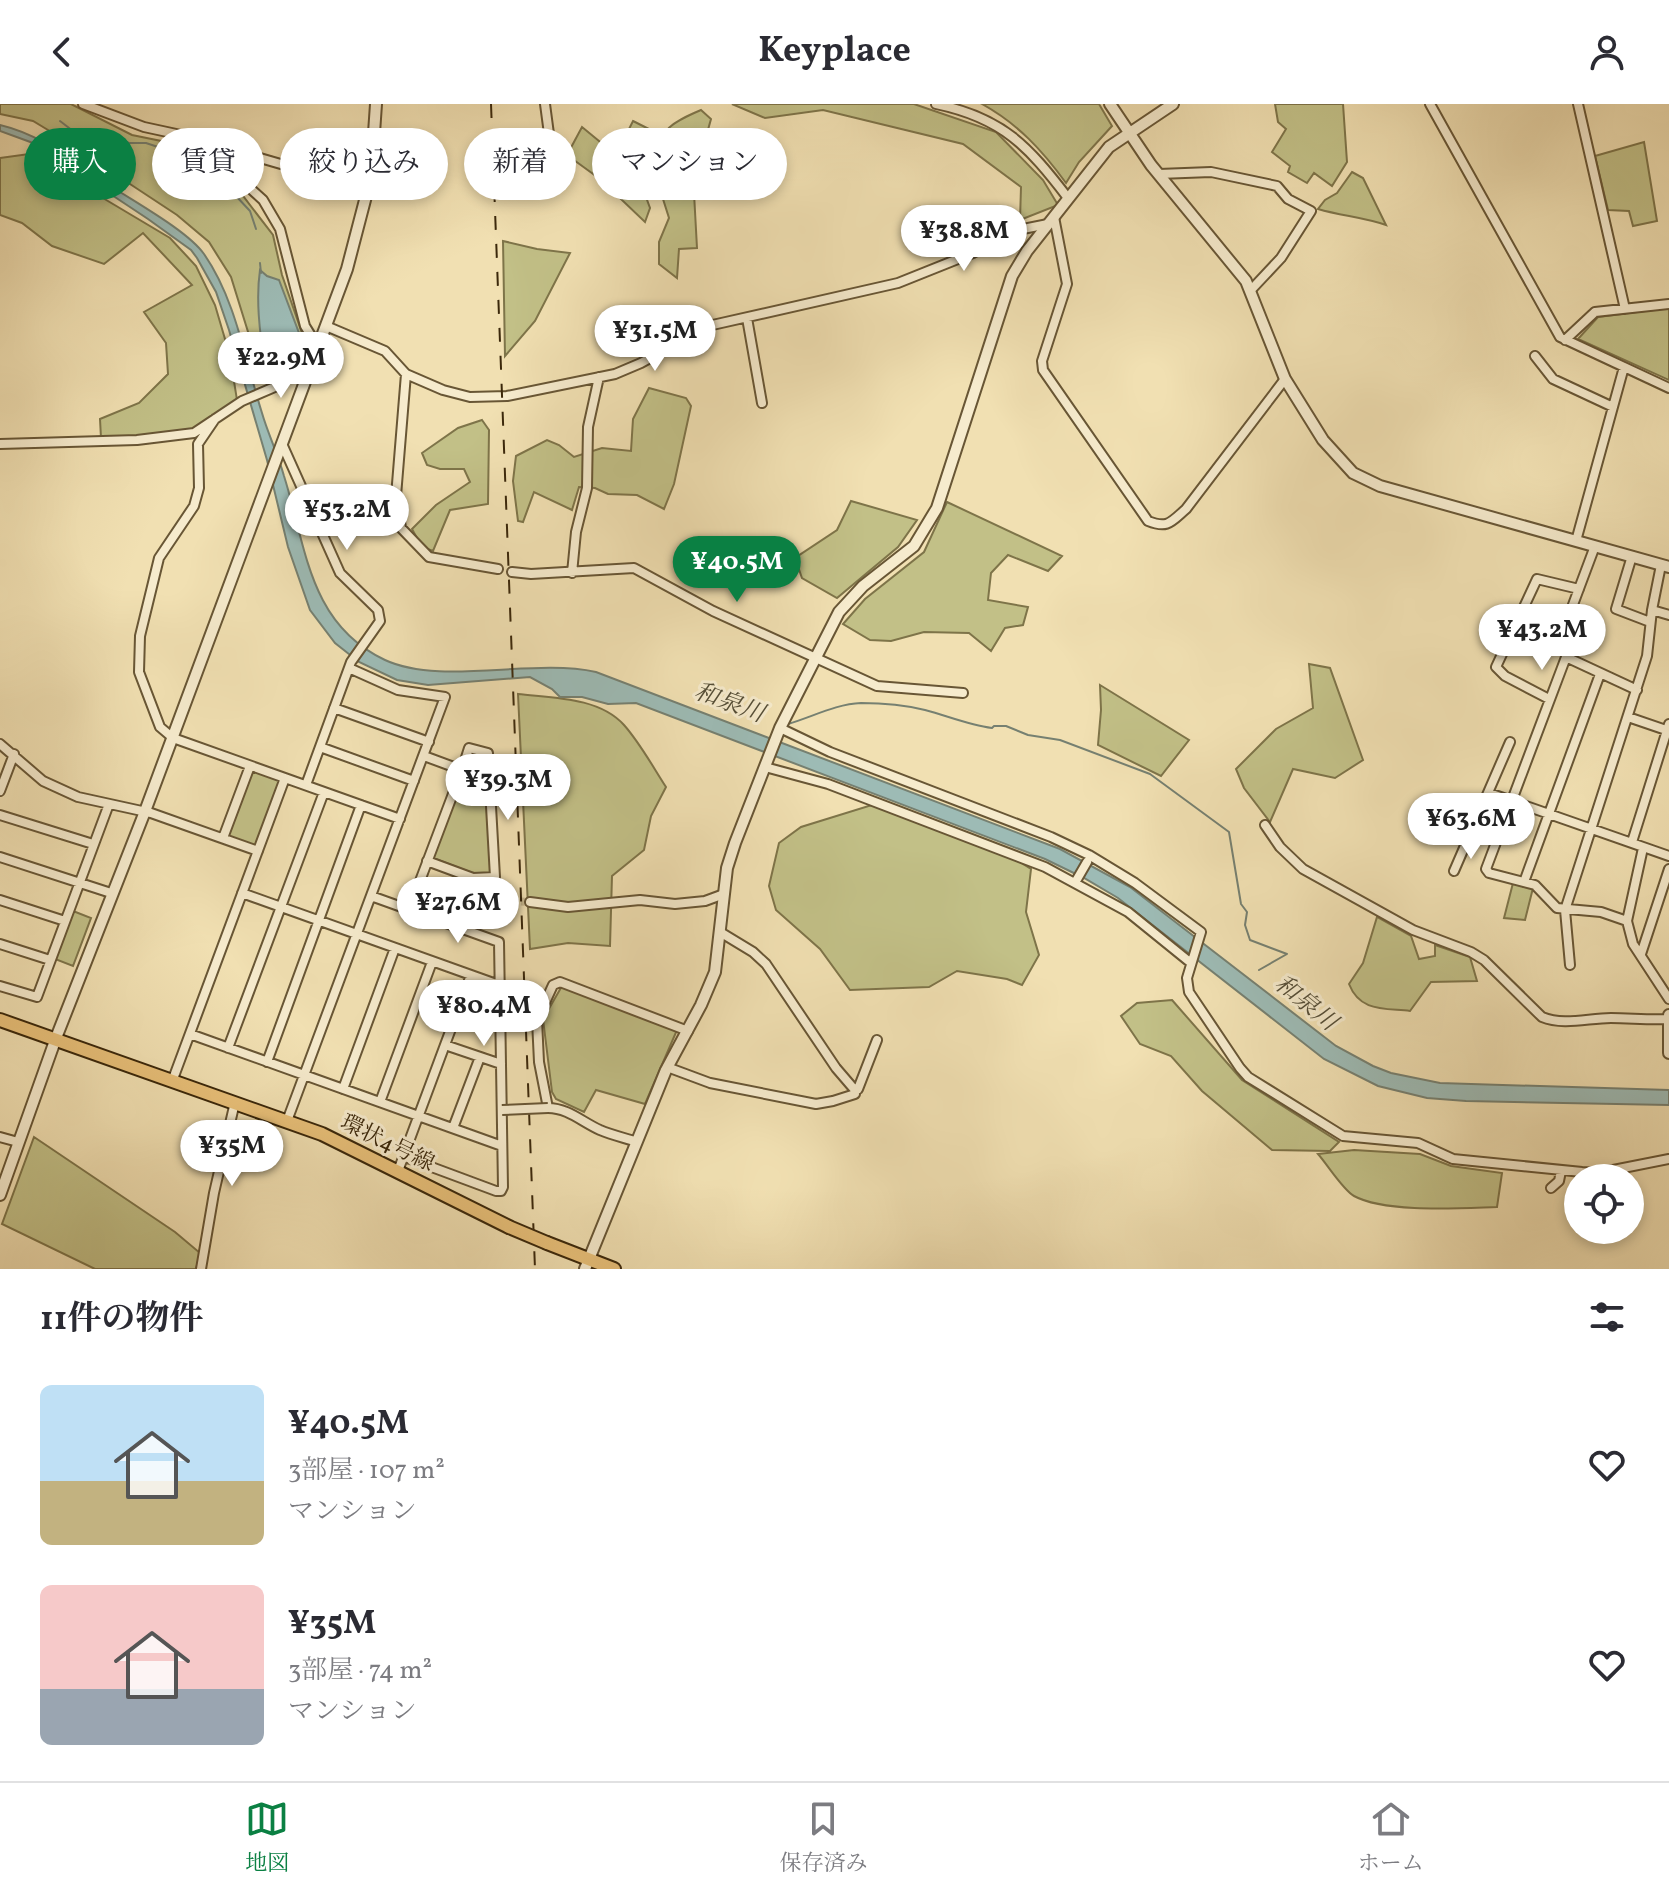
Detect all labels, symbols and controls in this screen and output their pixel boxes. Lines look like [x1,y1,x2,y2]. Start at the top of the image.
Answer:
text: Keyplace [758,27,911,77]
icon: back [40,30,84,74]
icon: person [1585,30,1629,74]
chip: 購入 [24,128,136,200]
chip: 賃貸 [152,128,264,200]
chip: 絞り込み [280,128,448,200]
chip: 新着 [464,128,576,200]
chip: マンション [592,128,787,200]
pin: ¥38.8M [899,205,1029,273]
text: ¥38.8M [919,213,1009,249]
pin: ¥31.5M [590,305,720,373]
text: ¥31.5M [613,313,697,349]
pin: ¥22.9M [216,332,346,400]
text: ¥22.9M [236,340,326,376]
pin: ¥53.2M [282,484,412,552]
text: ¥53.2M [303,492,391,528]
pin: ¥40.5M [672,536,802,604]
text: ¥40.5M [691,544,783,580]
pin: ¥43.2M [1477,604,1607,672]
text: ¥43.2M [1497,612,1587,648]
water label: 和泉川 [689,676,771,733]
pin: ¥39.3M [443,754,573,822]
text: ¥39.3M [464,762,552,798]
pin: ¥63.6M [1406,793,1536,861]
text: ¥63.6M [1426,801,1516,837]
pin: ¥27.6M [393,877,523,945]
text: ¥27.6M [415,885,501,921]
water label: 和泉川 [1266,968,1346,1042]
pin: ¥80.4M [419,980,549,1048]
text: ¥80.4M [437,988,531,1024]
street label: 環状4号線 [335,1108,439,1180]
pin: ¥35M [185,1120,279,1188]
text: ¥35M [198,1128,266,1164]
map controls [1564,1164,1644,1244]
button: locate [1564,1164,1644,1244]
icon: filters [1585,1295,1629,1339]
text: 11件の物件 [40,1297,203,1344]
text: ¥40.5M [288,1401,409,1448]
icon: home [104,1417,200,1513]
icon: heart [1585,1443,1629,1487]
text: 3部屋 · 107 m² [288,1453,445,1489]
text: マンション [288,1494,417,1530]
text: ¥35M [288,1601,376,1648]
icon: home [104,1617,200,1713]
icon: heart [1585,1643,1629,1687]
text: 3部屋 · 74 m² [288,1653,432,1689]
text: マンション [288,1694,417,1730]
tab: 地図 [245,1797,289,1880]
tab: 保存済み [779,1797,868,1880]
tab: ホーム [1358,1797,1424,1880]

